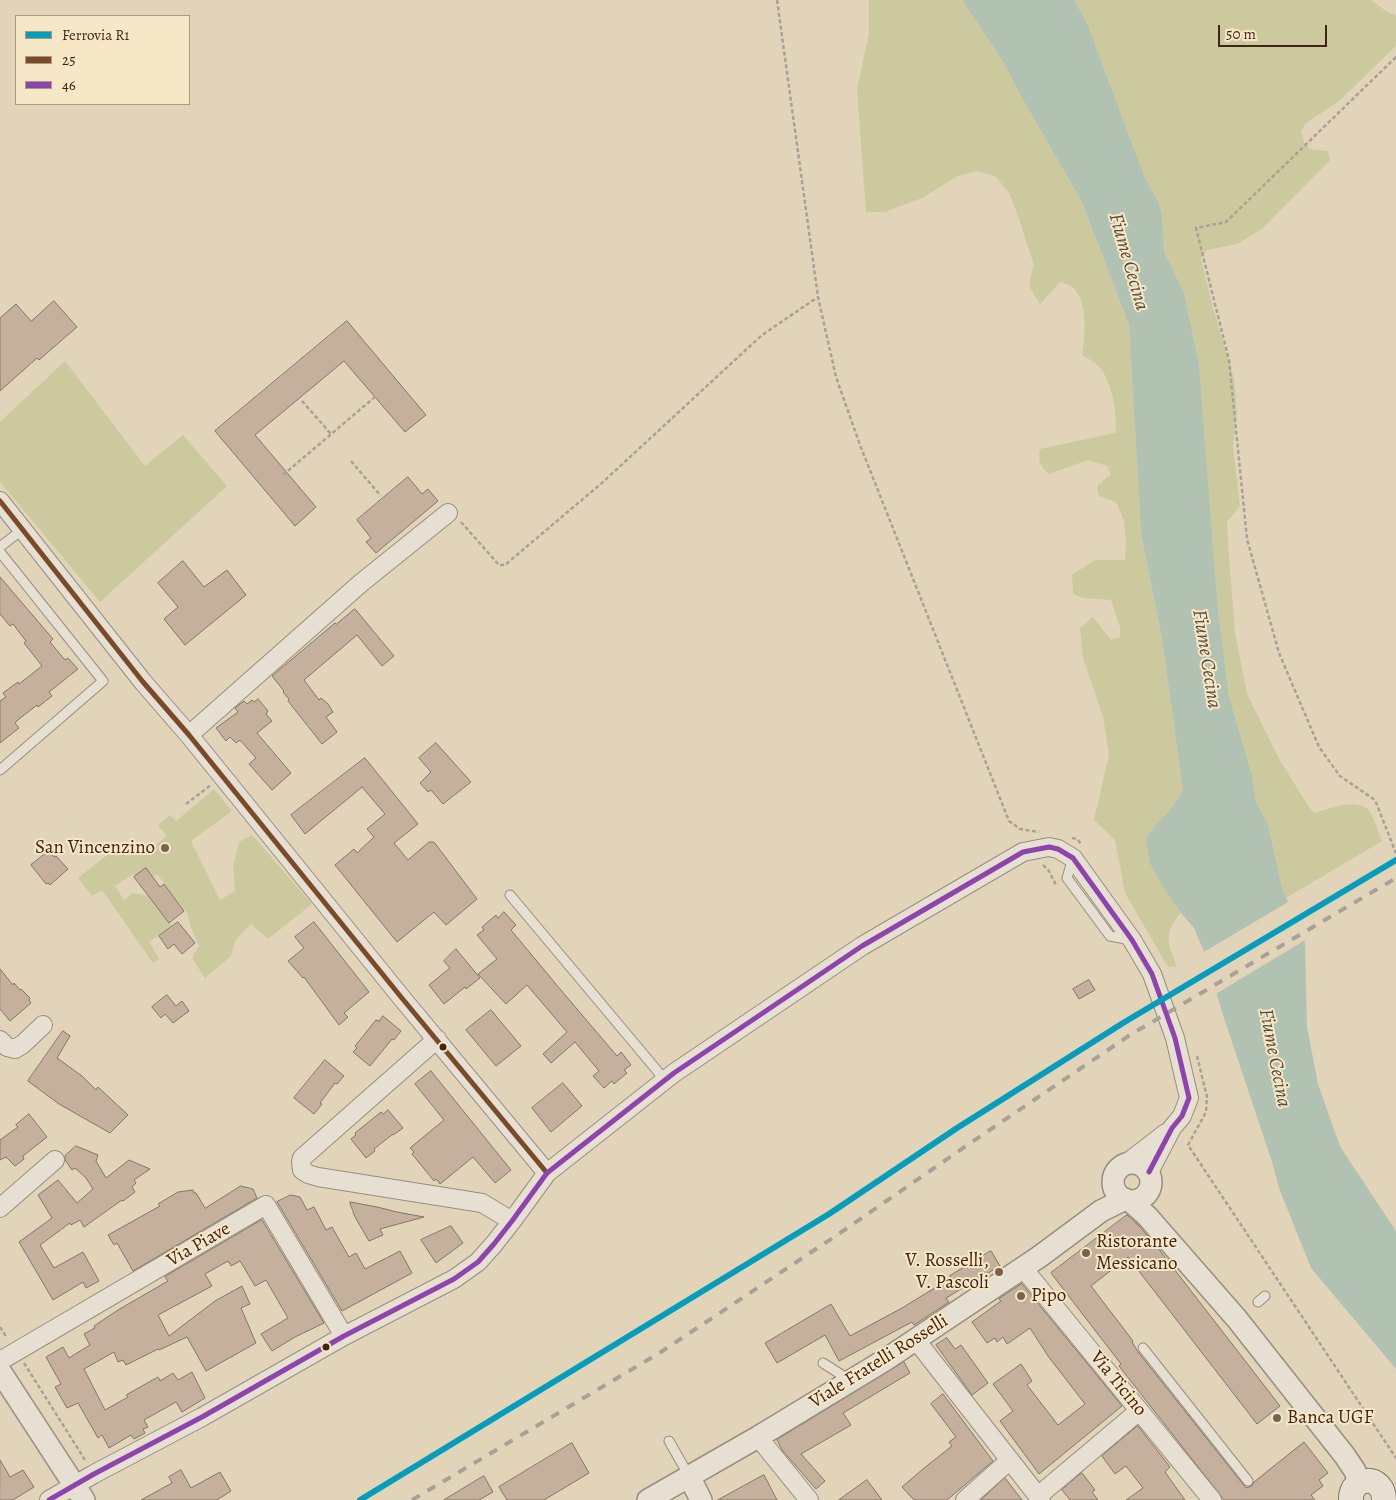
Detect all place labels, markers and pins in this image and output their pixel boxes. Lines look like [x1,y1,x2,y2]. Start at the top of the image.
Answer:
place label: San Vincenzino [35,837,155,859]
marker: San Vincenzino [159,842,171,854]
unlabelled marker [438,1042,448,1052]
place label: Ristorante Messicano [1096,1231,1177,1275]
marker: Ristorante Messicano [1080,1247,1092,1259]
place label: V. Rosselli, V. Pascoli [905,1250,989,1294]
marker: V. Rosselli, V. Pascoli [993,1266,1005,1278]
place label: Pipo [1031,1285,1066,1307]
marker: Pipo [1015,1290,1027,1302]
unlabelled marker [321,1342,331,1352]
place label: Banca UGF [1287,1407,1373,1429]
marker: Banca UGF [1271,1412,1283,1424]

